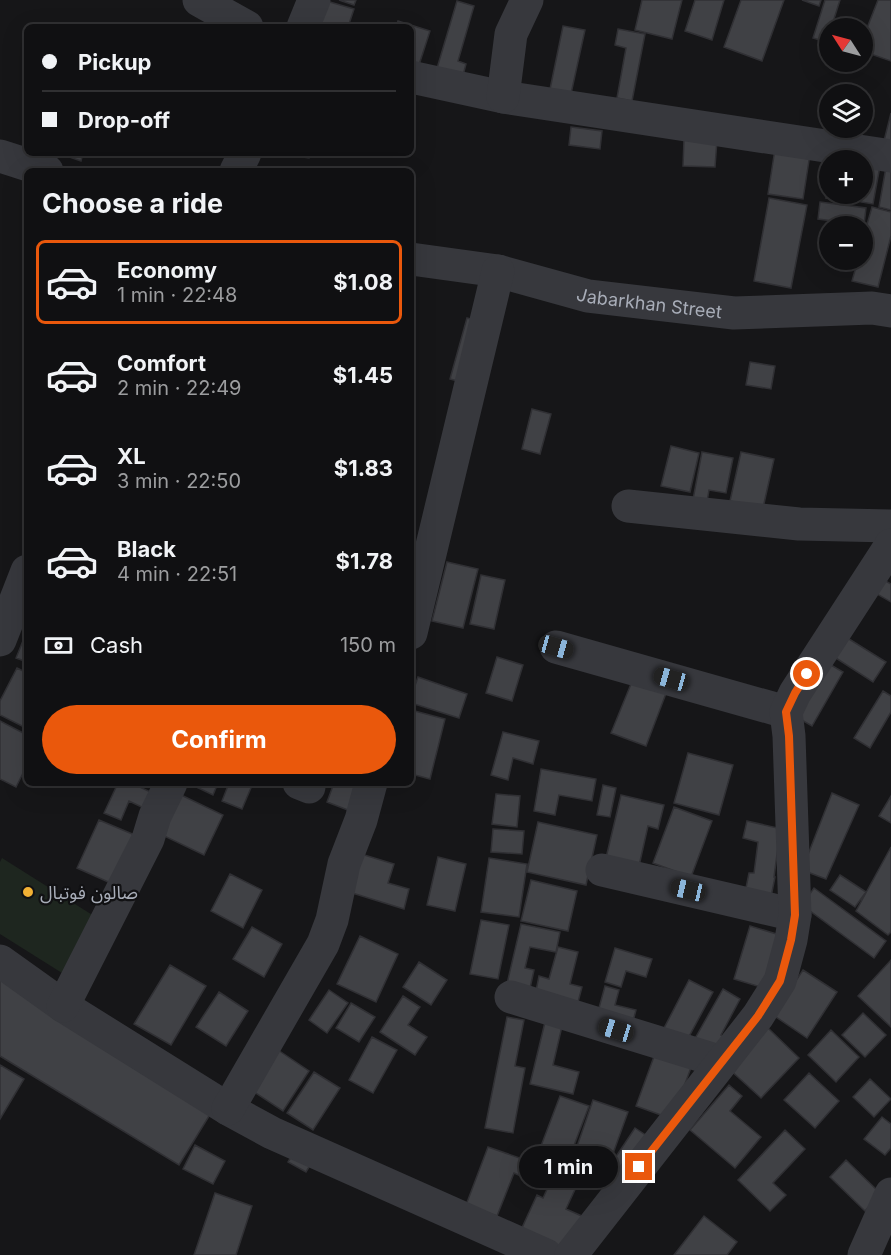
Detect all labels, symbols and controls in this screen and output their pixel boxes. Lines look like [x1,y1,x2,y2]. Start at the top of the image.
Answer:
north arrow [819,18,873,72]
map controls [819,18,873,270]
text: Pickup [78,49,152,75]
button: layers [819,84,873,138]
text: Drop-off [78,107,170,133]
button: + [819,150,873,204]
text: Choose a ride [42,187,223,220]
button: − [819,216,873,270]
icon: car [45,255,99,309]
text: Economy [117,257,217,283]
text: $1.08 [333,269,393,295]
text: 1 min · 22:48 [117,283,237,307]
street label: Jabarkhan Street [574,283,723,322]
icon: car [45,348,99,402]
text: Comfort [117,350,206,376]
text: $1.45 [333,362,393,388]
text: 2 min · 22:49 [117,376,242,400]
icon: car [45,441,99,495]
text: XL [117,443,146,469]
text: $1.83 [334,455,393,481]
text: 3 min · 22:50 [117,469,241,493]
icon: car [45,534,99,588]
text: Black [117,536,176,562]
text: $1.78 [336,548,393,574]
text: 4 min · 22:51 [117,562,237,586]
icon: cash [42,629,75,662]
text: Cash [90,632,143,658]
text: 150 m [340,633,396,657]
car [536,633,576,661]
route start [793,660,820,687]
car [651,665,691,693]
button: Confirm [42,705,396,774]
car [668,877,708,903]
place label: صالون فوتبال [40,882,138,904]
marker: صالون فوتبال [21,885,35,899]
car [596,1016,636,1044]
callout: 1 min [519,1146,618,1188]
route end [625,1153,652,1180]
text: 1 min [544,1155,593,1179]

